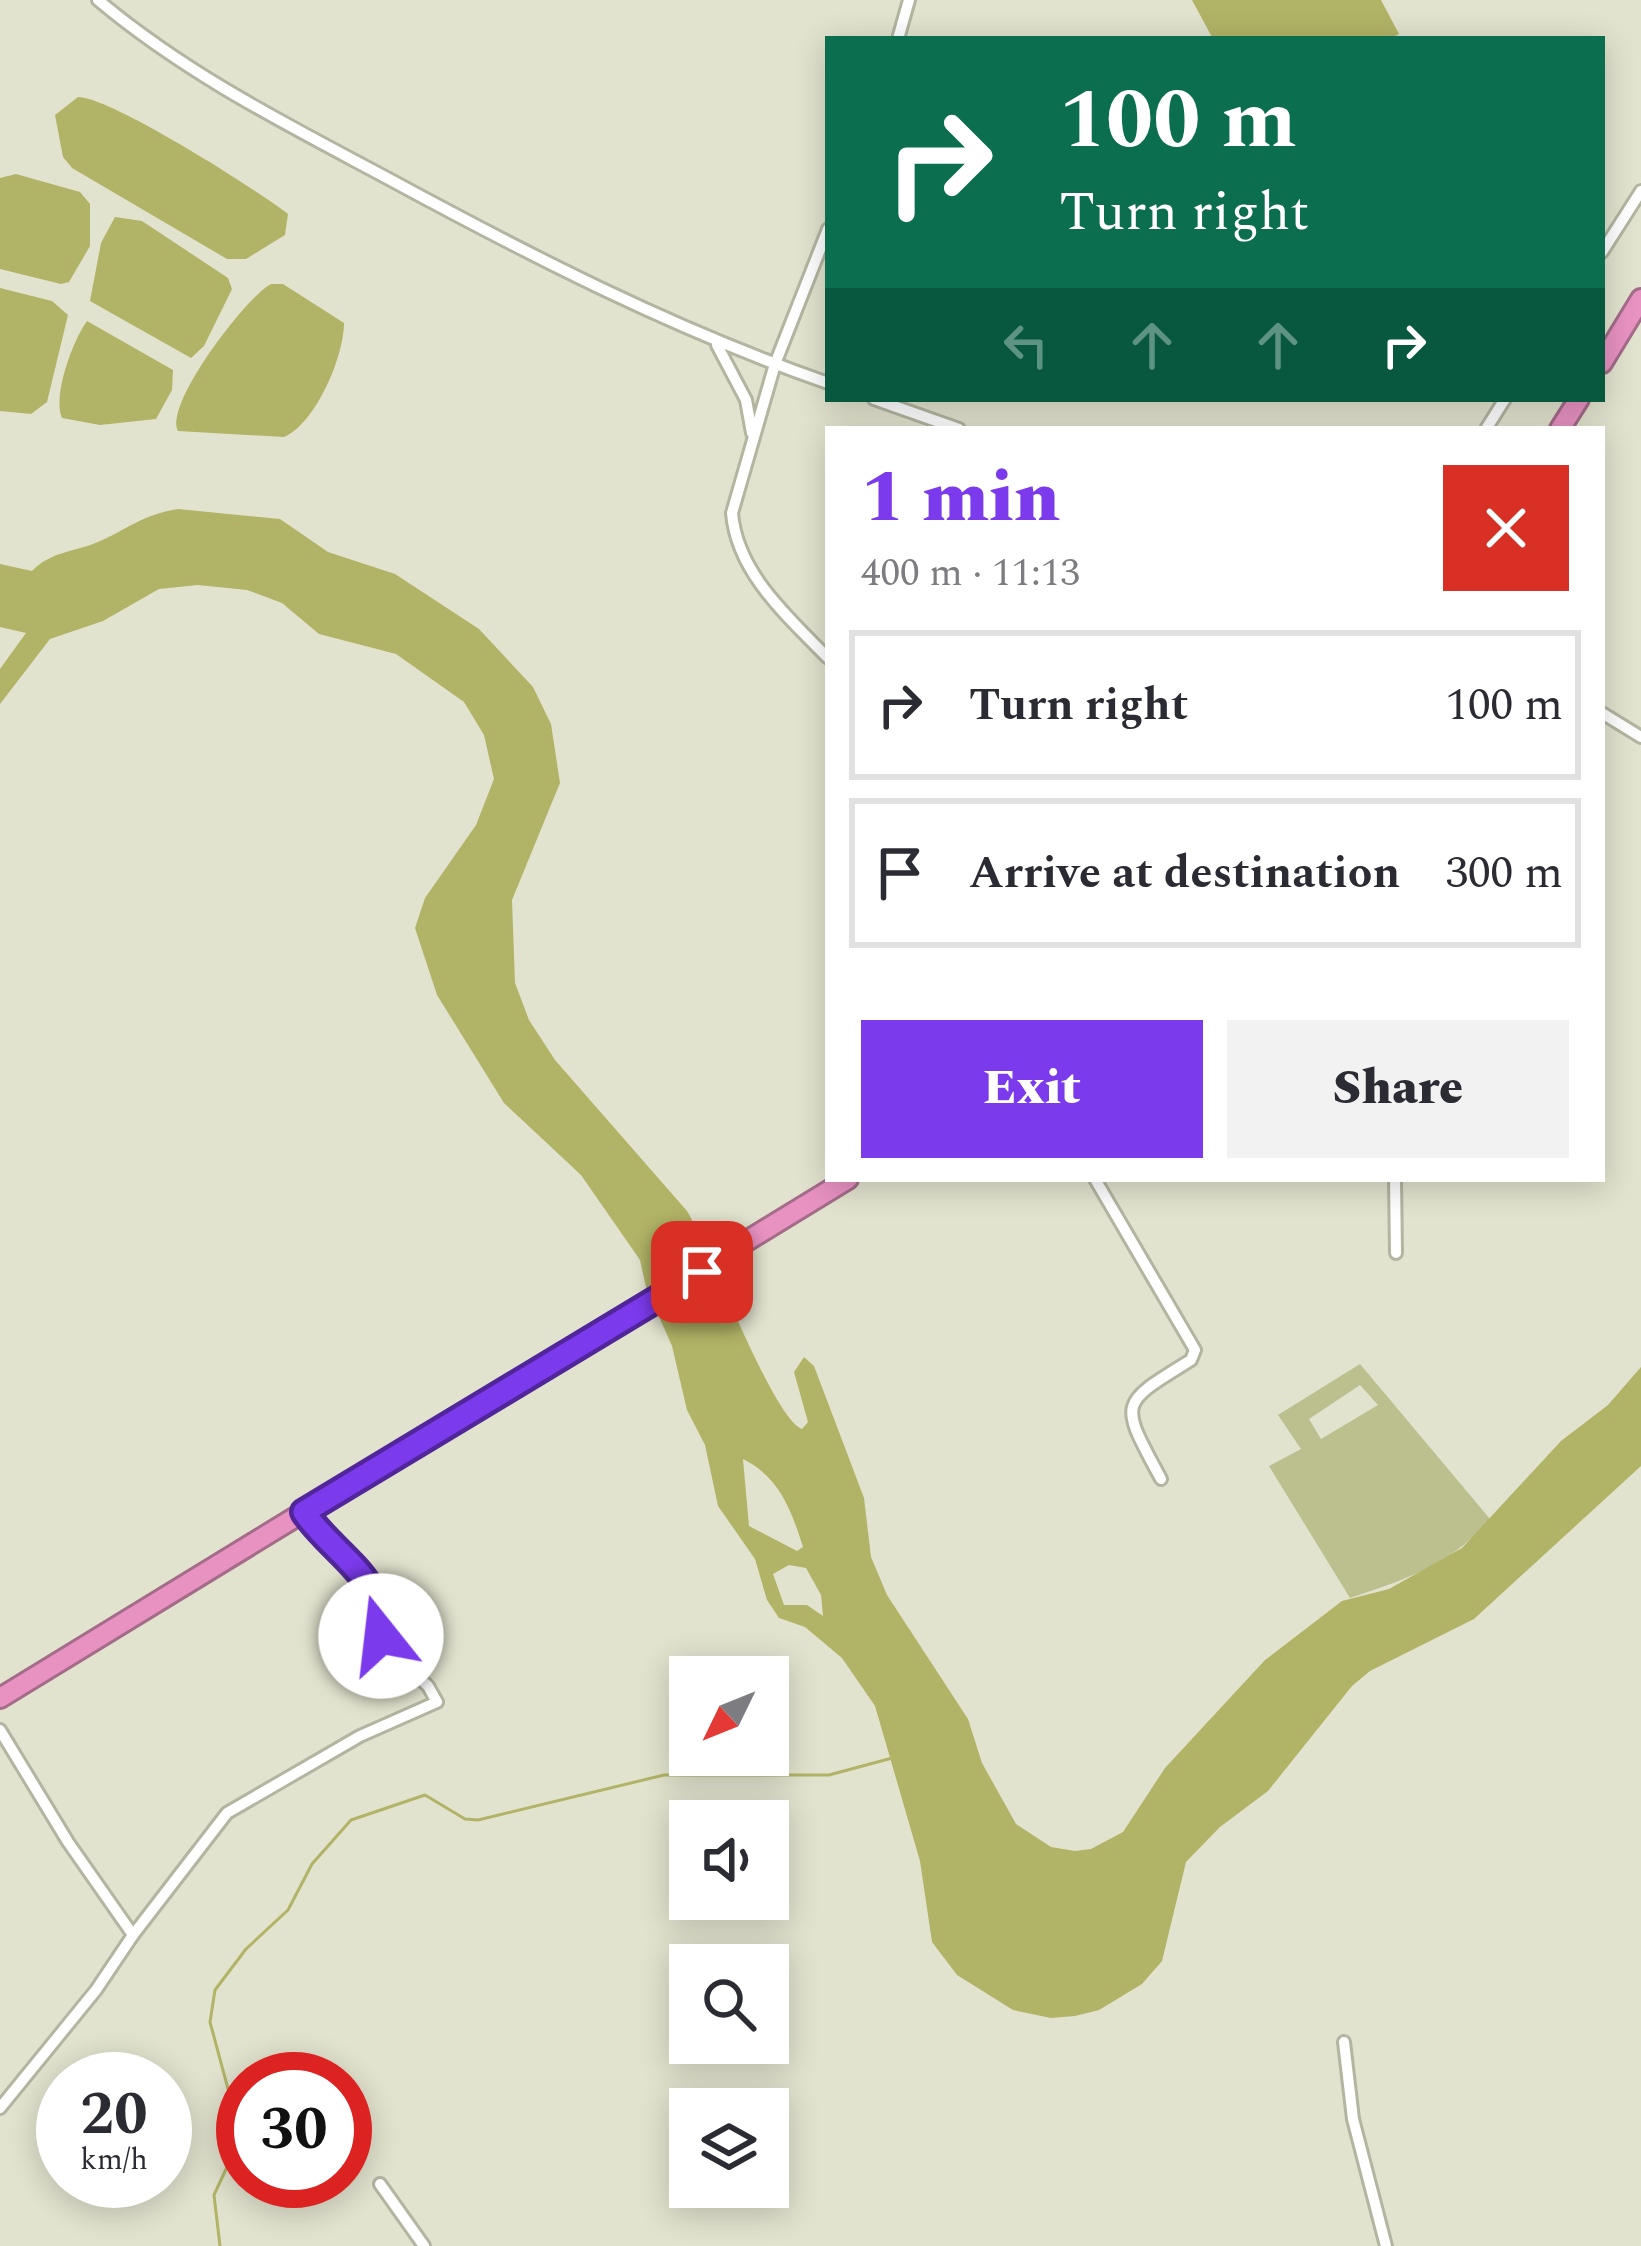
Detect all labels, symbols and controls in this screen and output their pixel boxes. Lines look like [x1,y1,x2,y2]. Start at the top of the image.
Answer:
text: 100 m [1059,57,1297,185]
icon: right [861,84,1017,240]
text: Turn right [1059,172,1309,254]
icon: left [993,312,1059,378]
icon: ahead [1119,312,1185,378]
icon: ahead [1245,312,1311,378]
icon: right [1371,312,1437,378]
text: 1 min [861,444,1060,553]
button: close [1443,465,1569,591]
text: 400 m · 11:13 [861,544,1080,603]
text: Turn right [969,671,1188,740]
text: 100 m [1446,671,1563,740]
icon: right [867,672,933,738]
text: Arrive at destination [969,839,1400,908]
text: 300 m [1446,839,1563,908]
icon: arrive [867,840,933,906]
button: Exit [861,1020,1203,1158]
button: Share [1227,1020,1569,1158]
pin [651,1221,753,1323]
icon: arrive [669,1239,735,1305]
position arrow [318,1573,444,1699]
north arrow [669,1656,789,1776]
map controls [669,1656,789,2208]
button: sound [669,1800,789,1920]
button: search [669,1944,789,2064]
speed limit sign: 30 [216,2052,372,2208]
text: 20 [80,2069,148,2161]
button: layers [669,2088,789,2208]
text: km/h [80,2137,148,2183]

